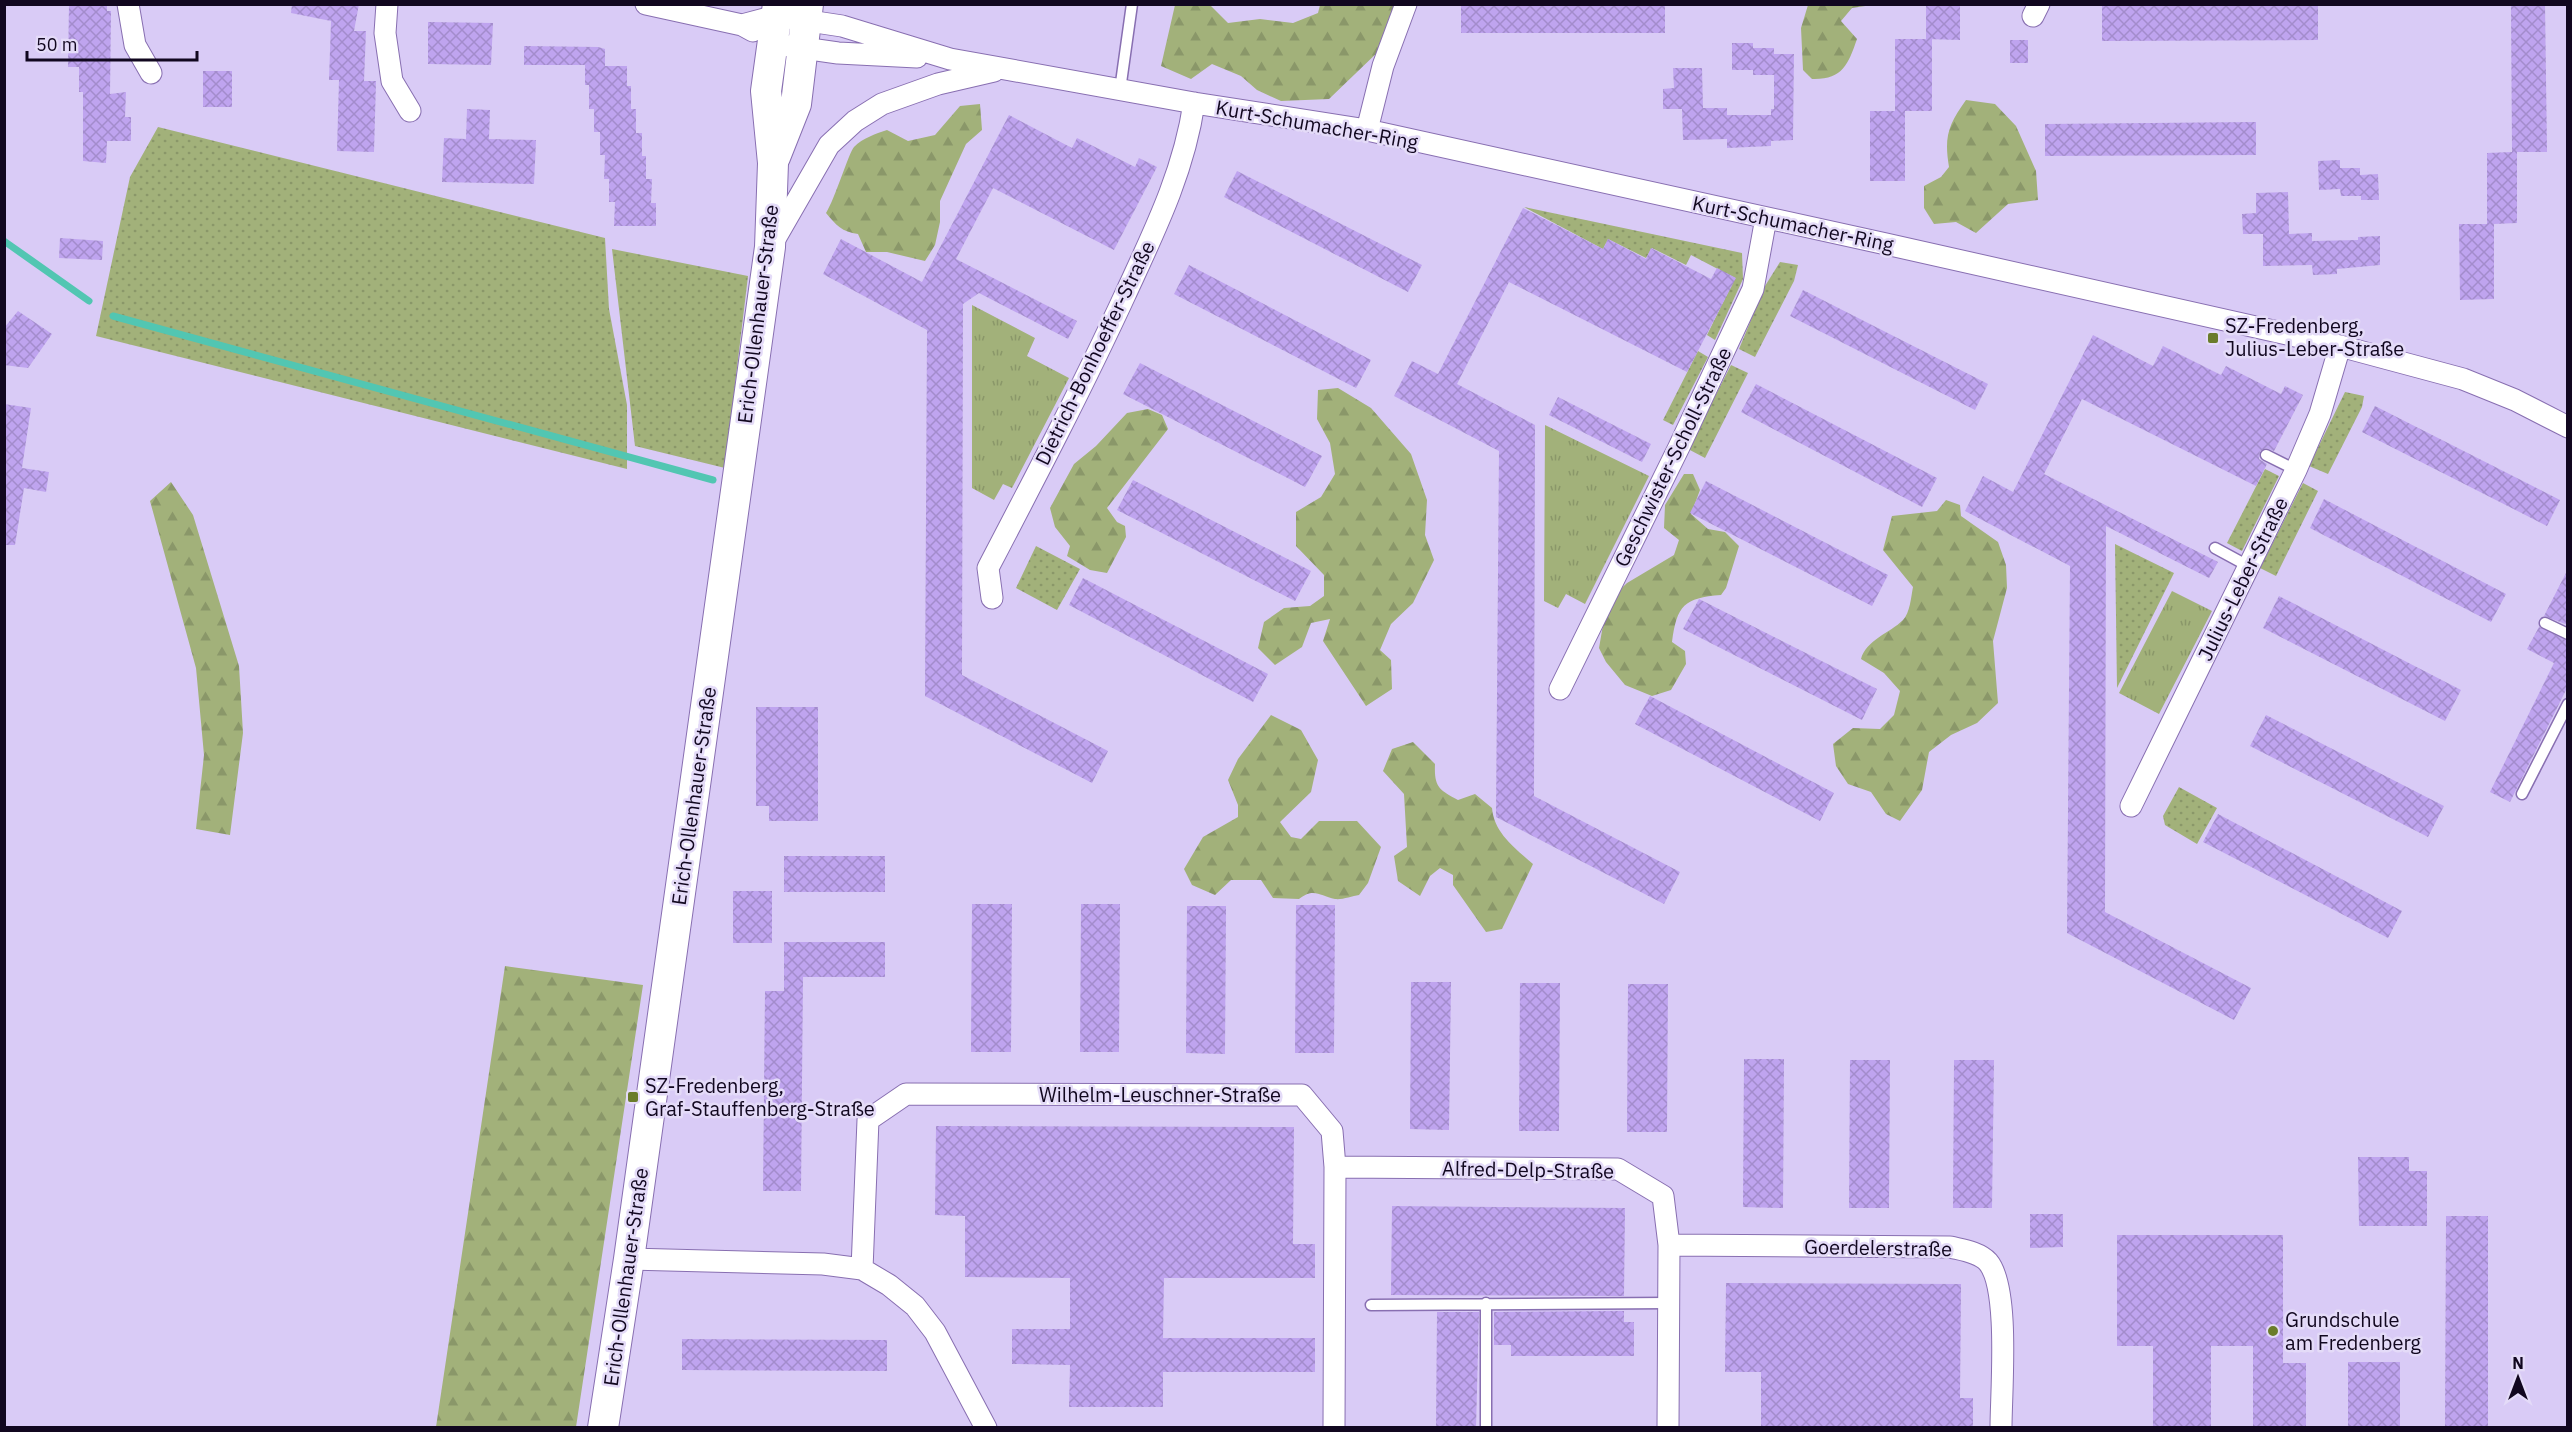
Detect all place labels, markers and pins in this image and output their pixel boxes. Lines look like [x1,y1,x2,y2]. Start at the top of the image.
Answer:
place label: SZ-Fredenberg, Julius-Leber-Straße [2225,312,2404,362]
marker: SZ-Fredenberg, Julius-Leber-Straße [2206,331,2220,345]
place label: SZ-Fredenberg, Graf-Stauffenberg-Straße [645,1072,875,1122]
marker: SZ-Fredenberg, Graf-Stauffenberg-Straße [626,1090,640,1104]
place label: Grundschule am Fredenberg [2285,1306,2421,1356]
marker: Grundschule am Fredenberg [2266,1324,2280,1338]

